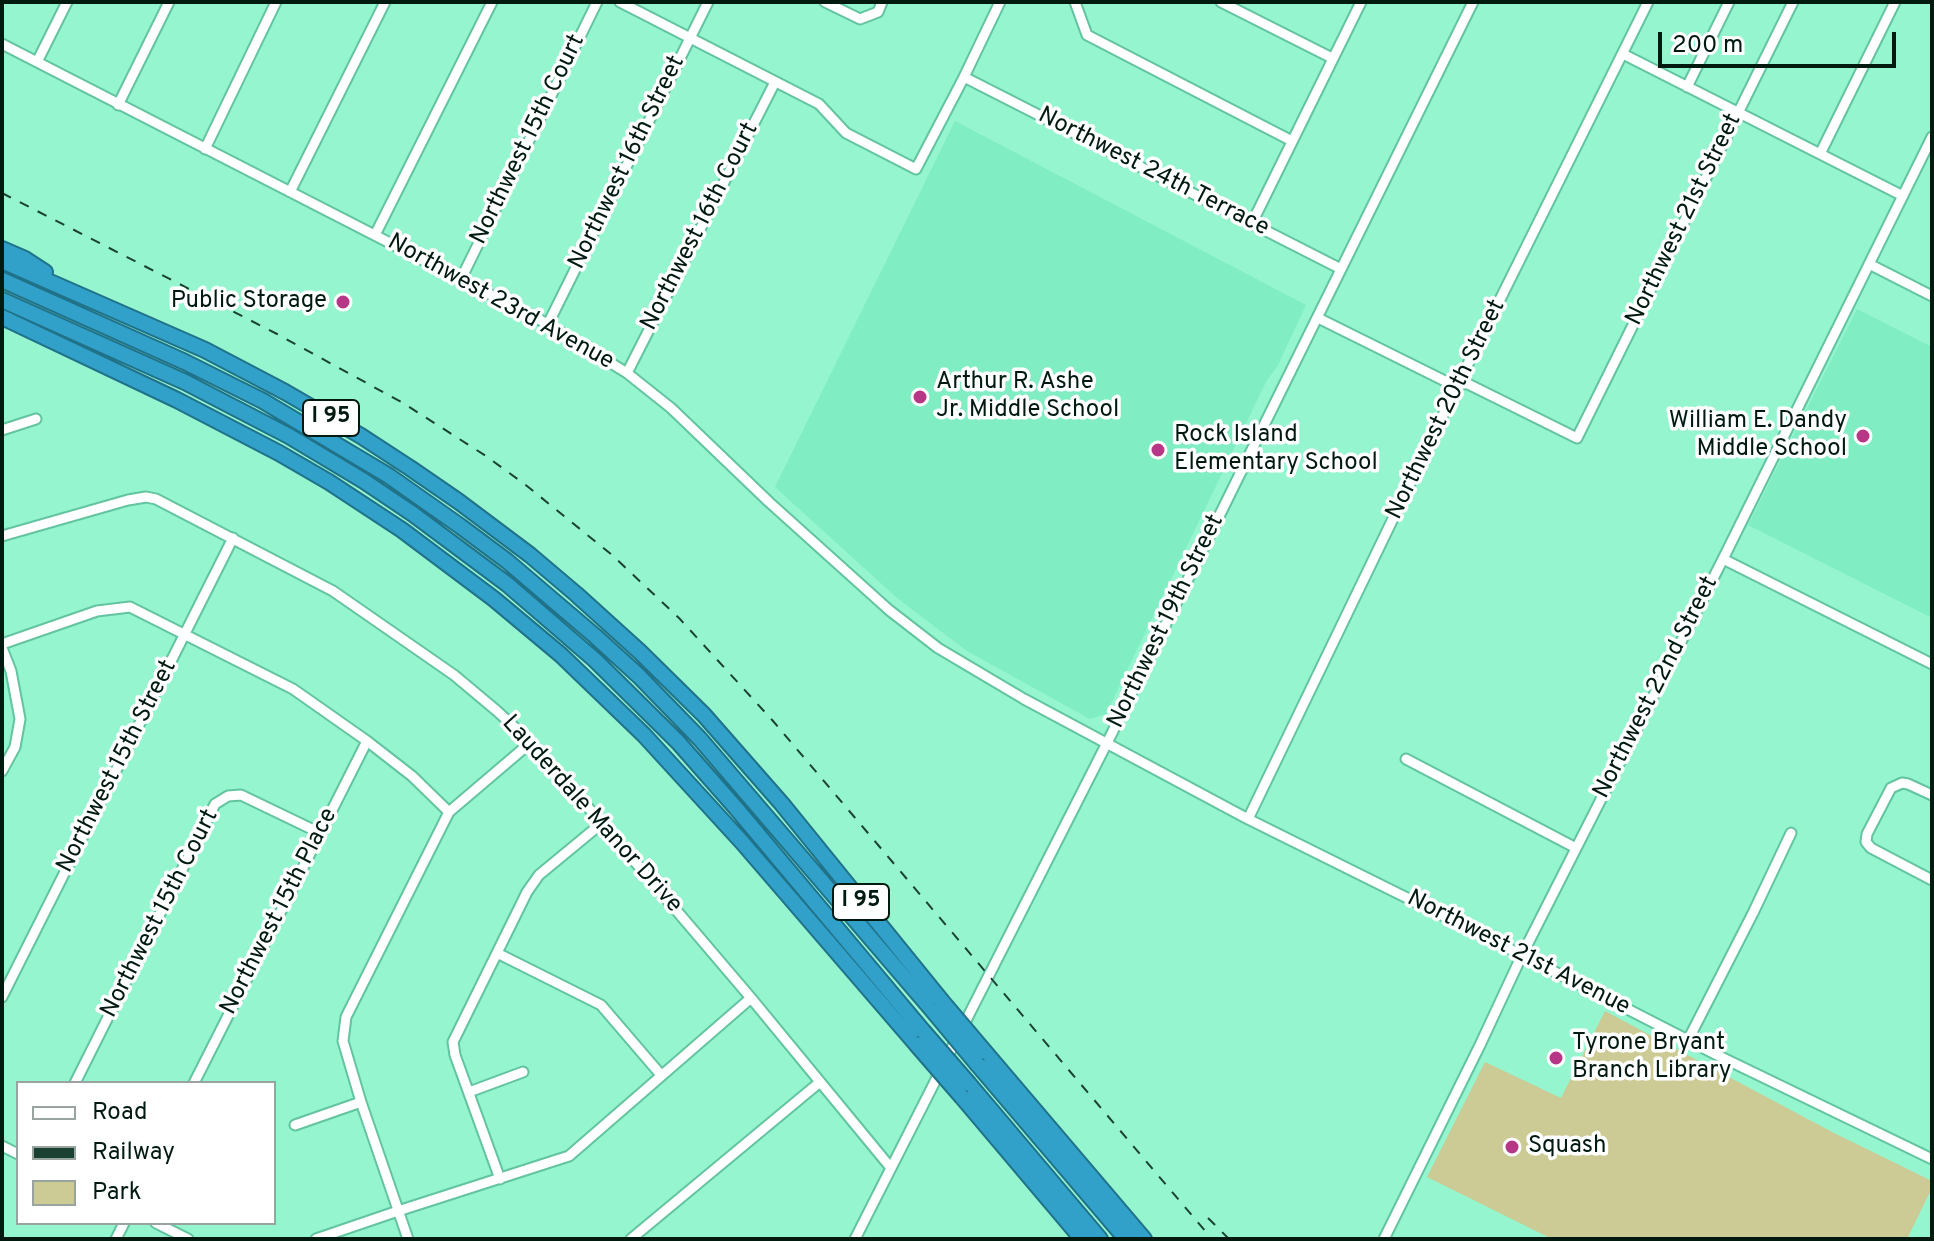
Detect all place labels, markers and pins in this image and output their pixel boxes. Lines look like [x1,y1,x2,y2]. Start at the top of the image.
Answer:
place label: Public Storage [171,288,327,316]
marker: Public Storage [334,293,352,311]
place label: Arthur R. Ashe Jr. Middle School [936,369,1119,425]
marker: Arthur R. Ashe Jr. Middle School [911,388,929,406]
place label: William E. Dandy Middle School [1669,408,1847,464]
place label: Rock Island Elementary School [1174,422,1378,478]
marker: William E. Dandy Middle School [1854,427,1872,445]
marker: Rock Island Elementary School [1149,441,1167,459]
place label: Tyrone Bryant Branch Library [1572,1030,1732,1086]
marker: Tyrone Bryant Branch Library [1547,1049,1565,1067]
place label: Squash [1528,1133,1607,1161]
marker: Squash [1503,1138,1521,1156]

